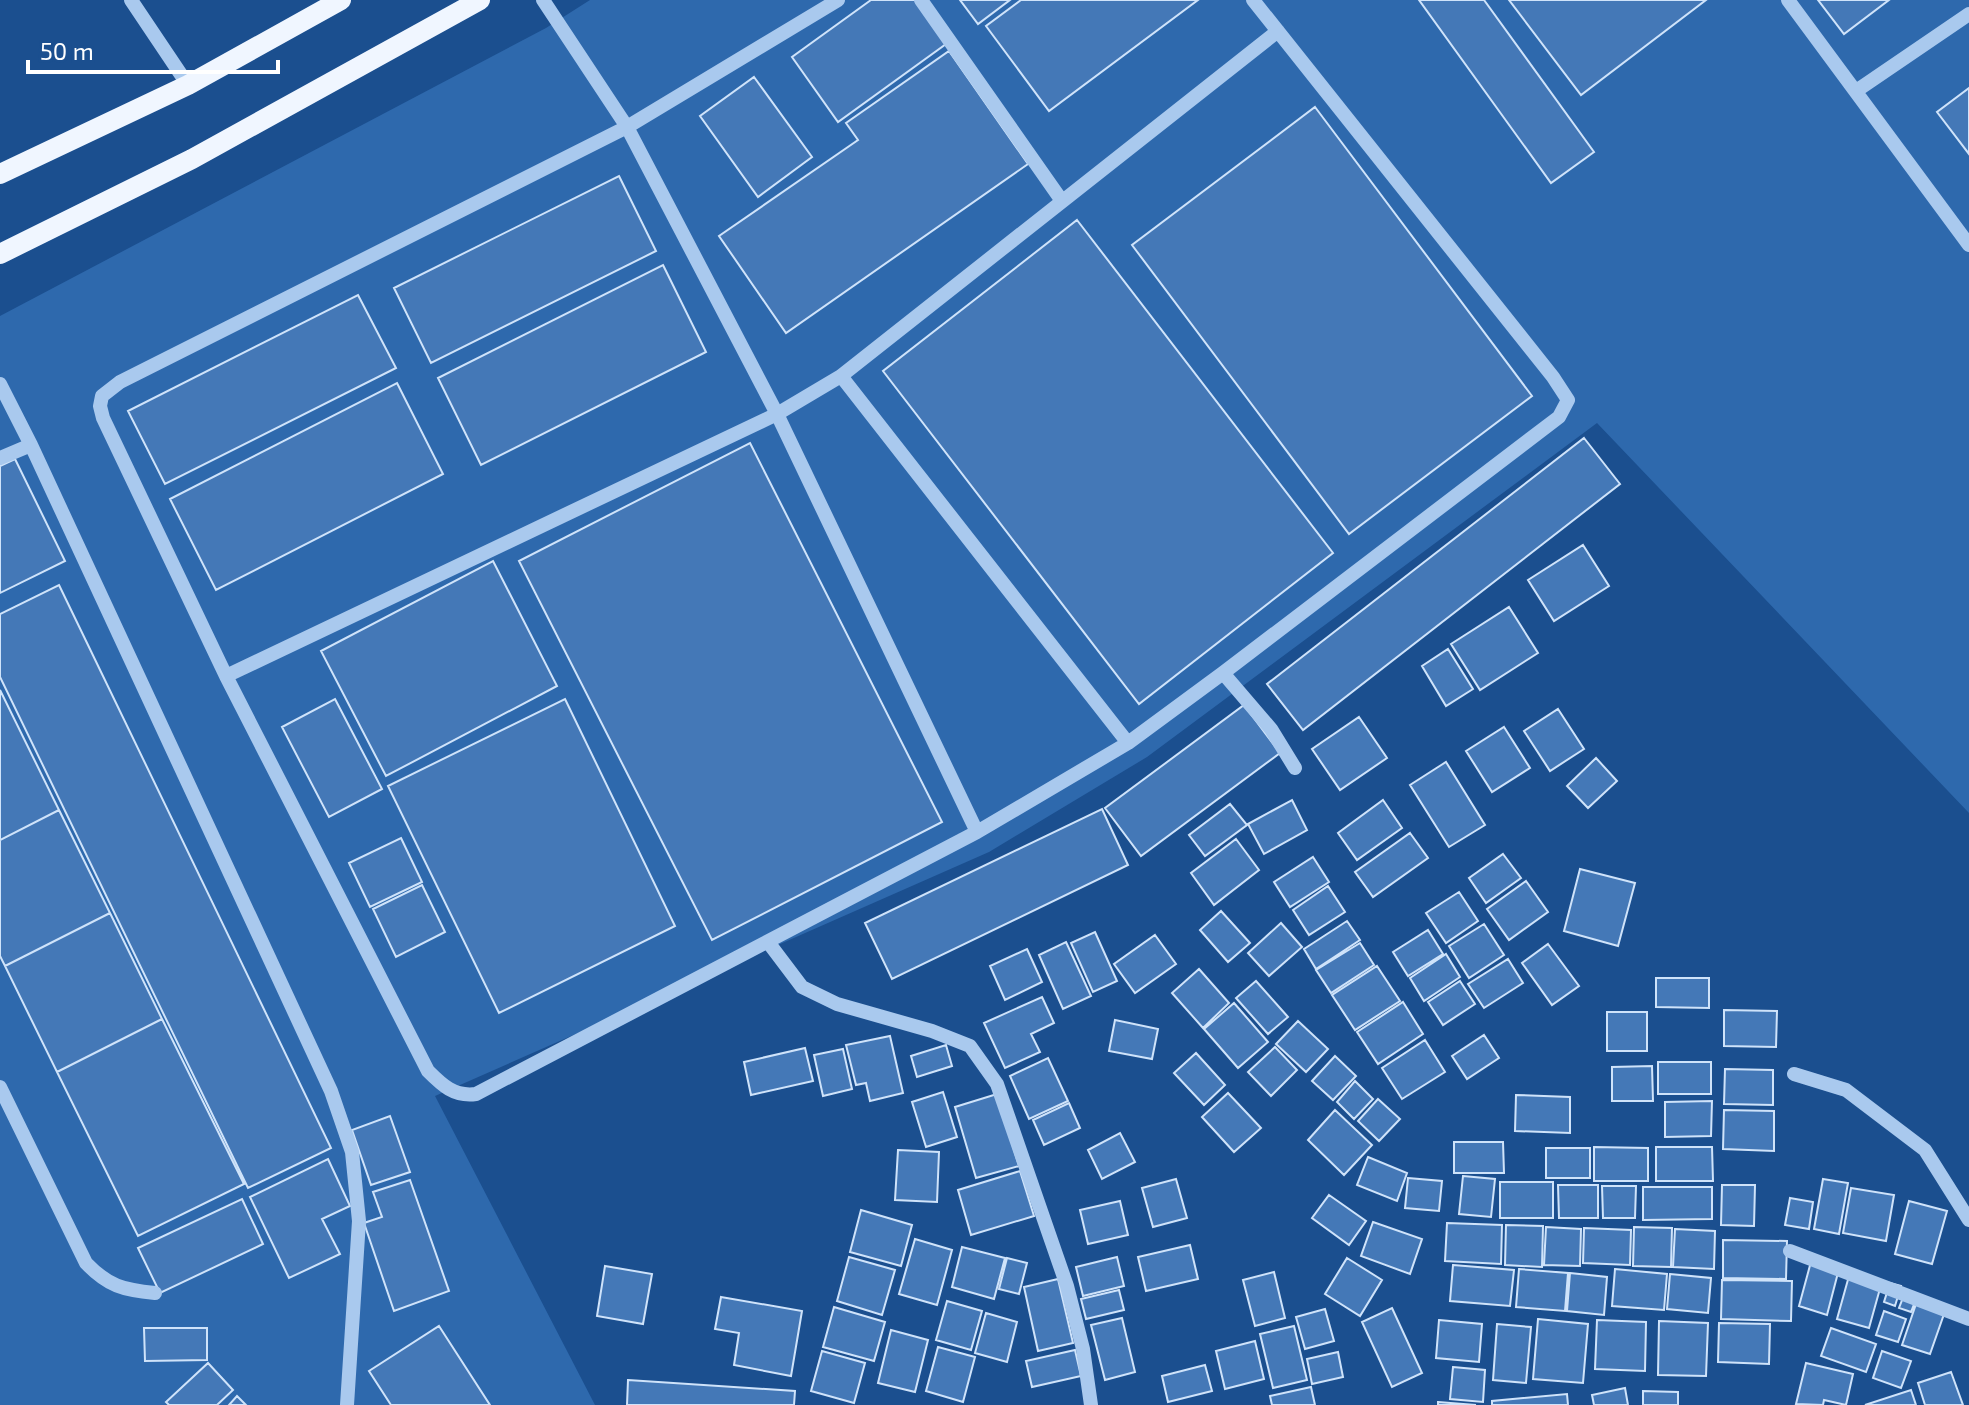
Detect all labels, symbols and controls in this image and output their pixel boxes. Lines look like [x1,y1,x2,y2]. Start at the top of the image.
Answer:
scale bar [28,24,278,74]
text: 50 m [40,36,94,65]

